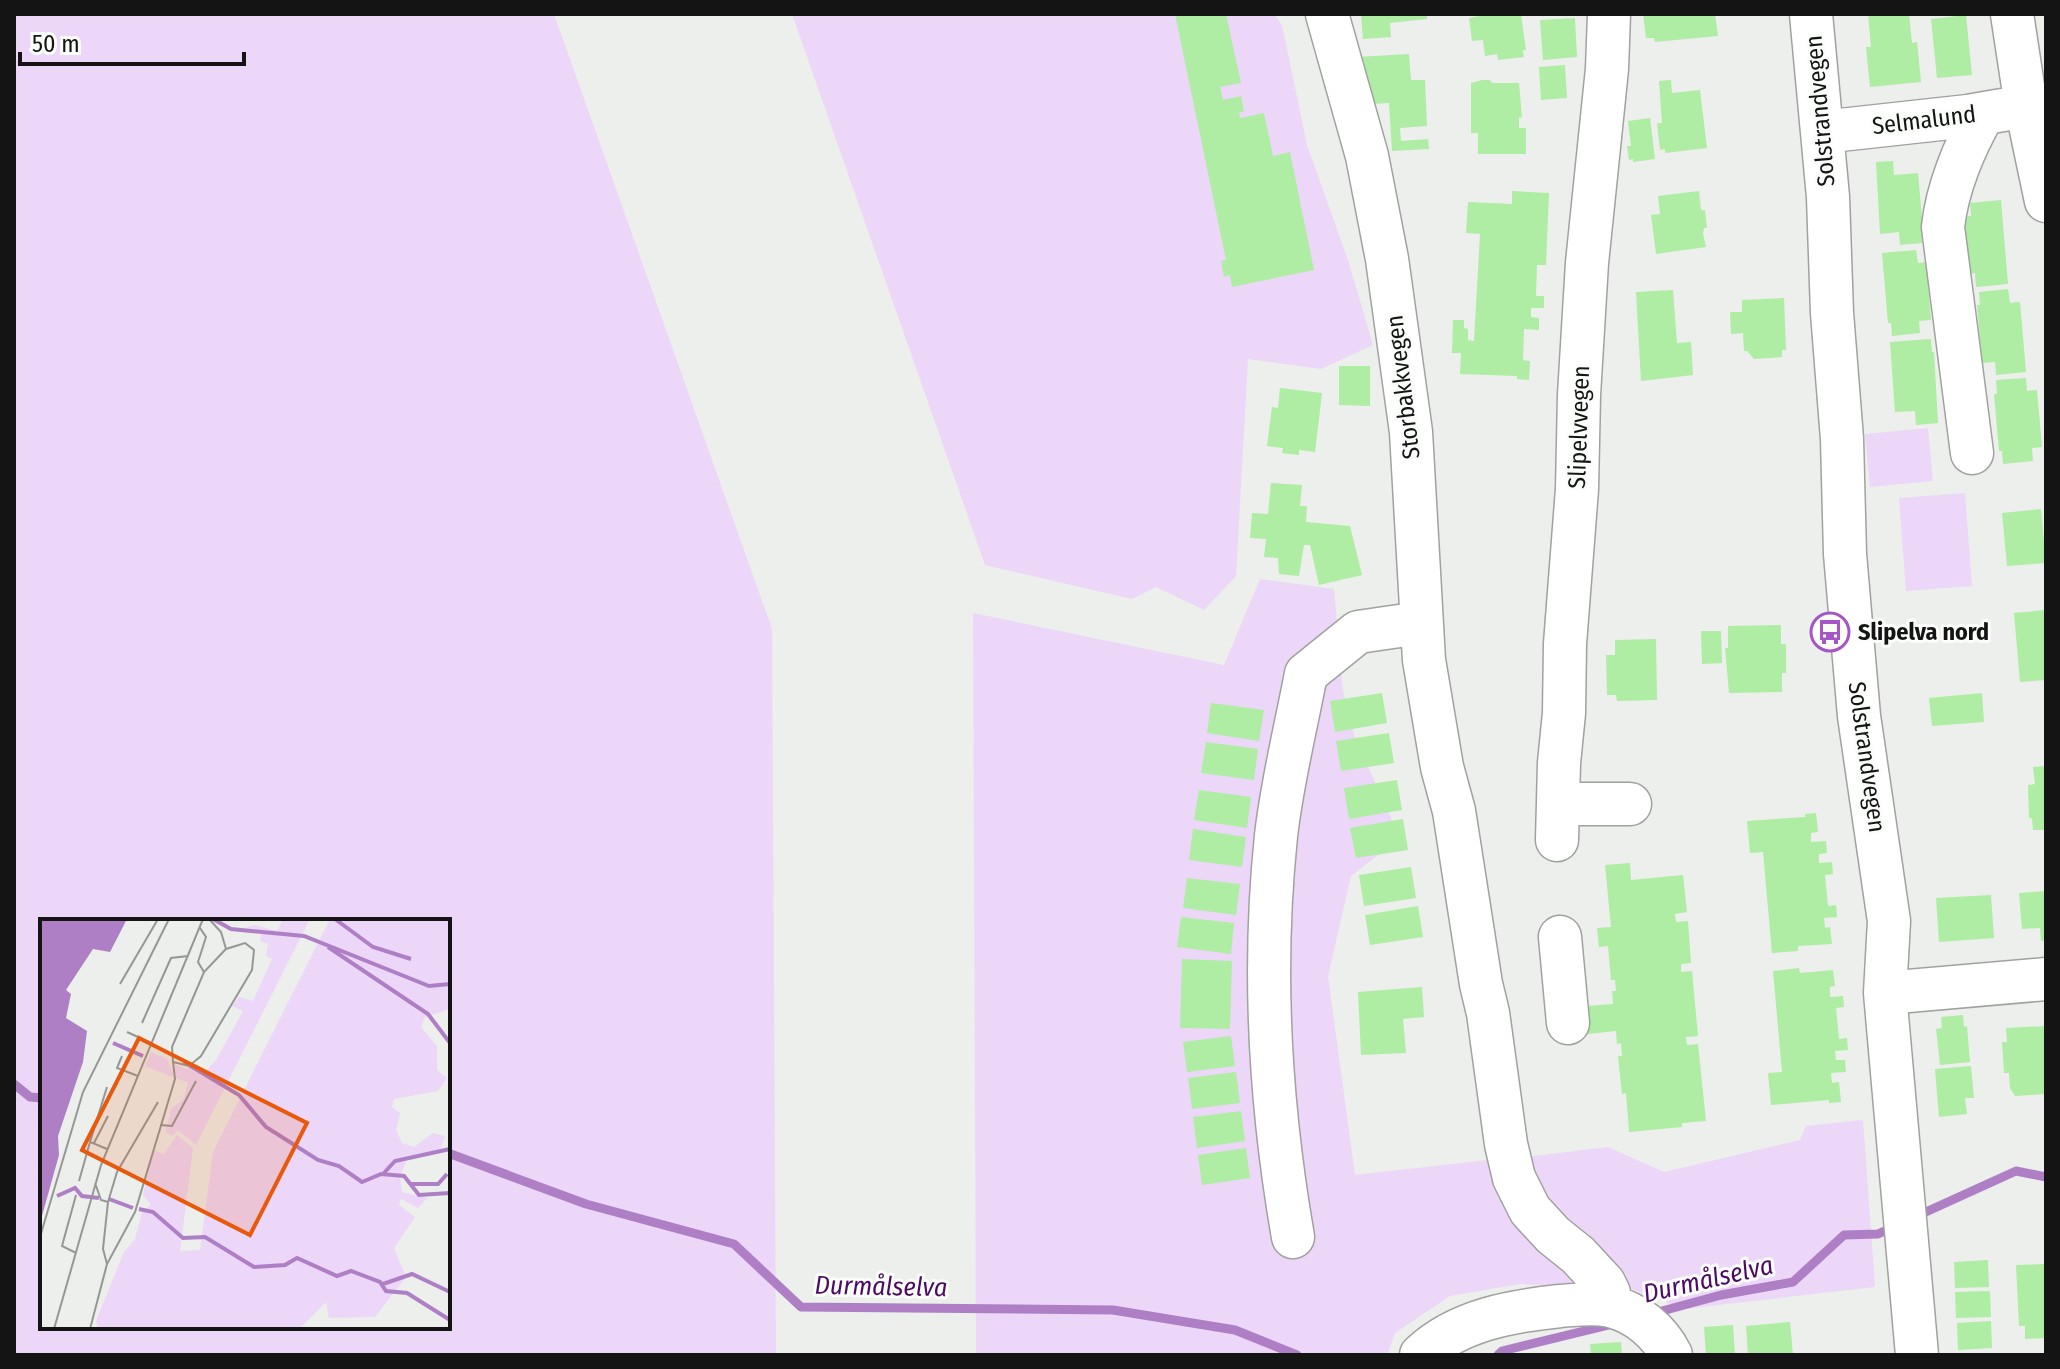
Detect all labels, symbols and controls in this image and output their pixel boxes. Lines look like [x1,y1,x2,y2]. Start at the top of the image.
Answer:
scale bar [20,16,244,66]
text: 50 m [32,30,80,58]
street label: Solstrandvegen [1799,34,1841,188]
street label: Selmalund [1870,100,1978,140]
street label: Storbakkvegen [1380,313,1426,461]
street label: Slipelvvegen [1563,365,1595,489]
bus stop icon: Slipelva nord [1809,611,1851,653]
place label: Slipelva nord [1858,618,1989,646]
street label: Solstrandvegen [1843,680,1891,834]
inset map [40,919,450,1329]
water label: Durmålselva [1640,1249,1776,1310]
water label: Durmålselva [814,1270,948,1303]

